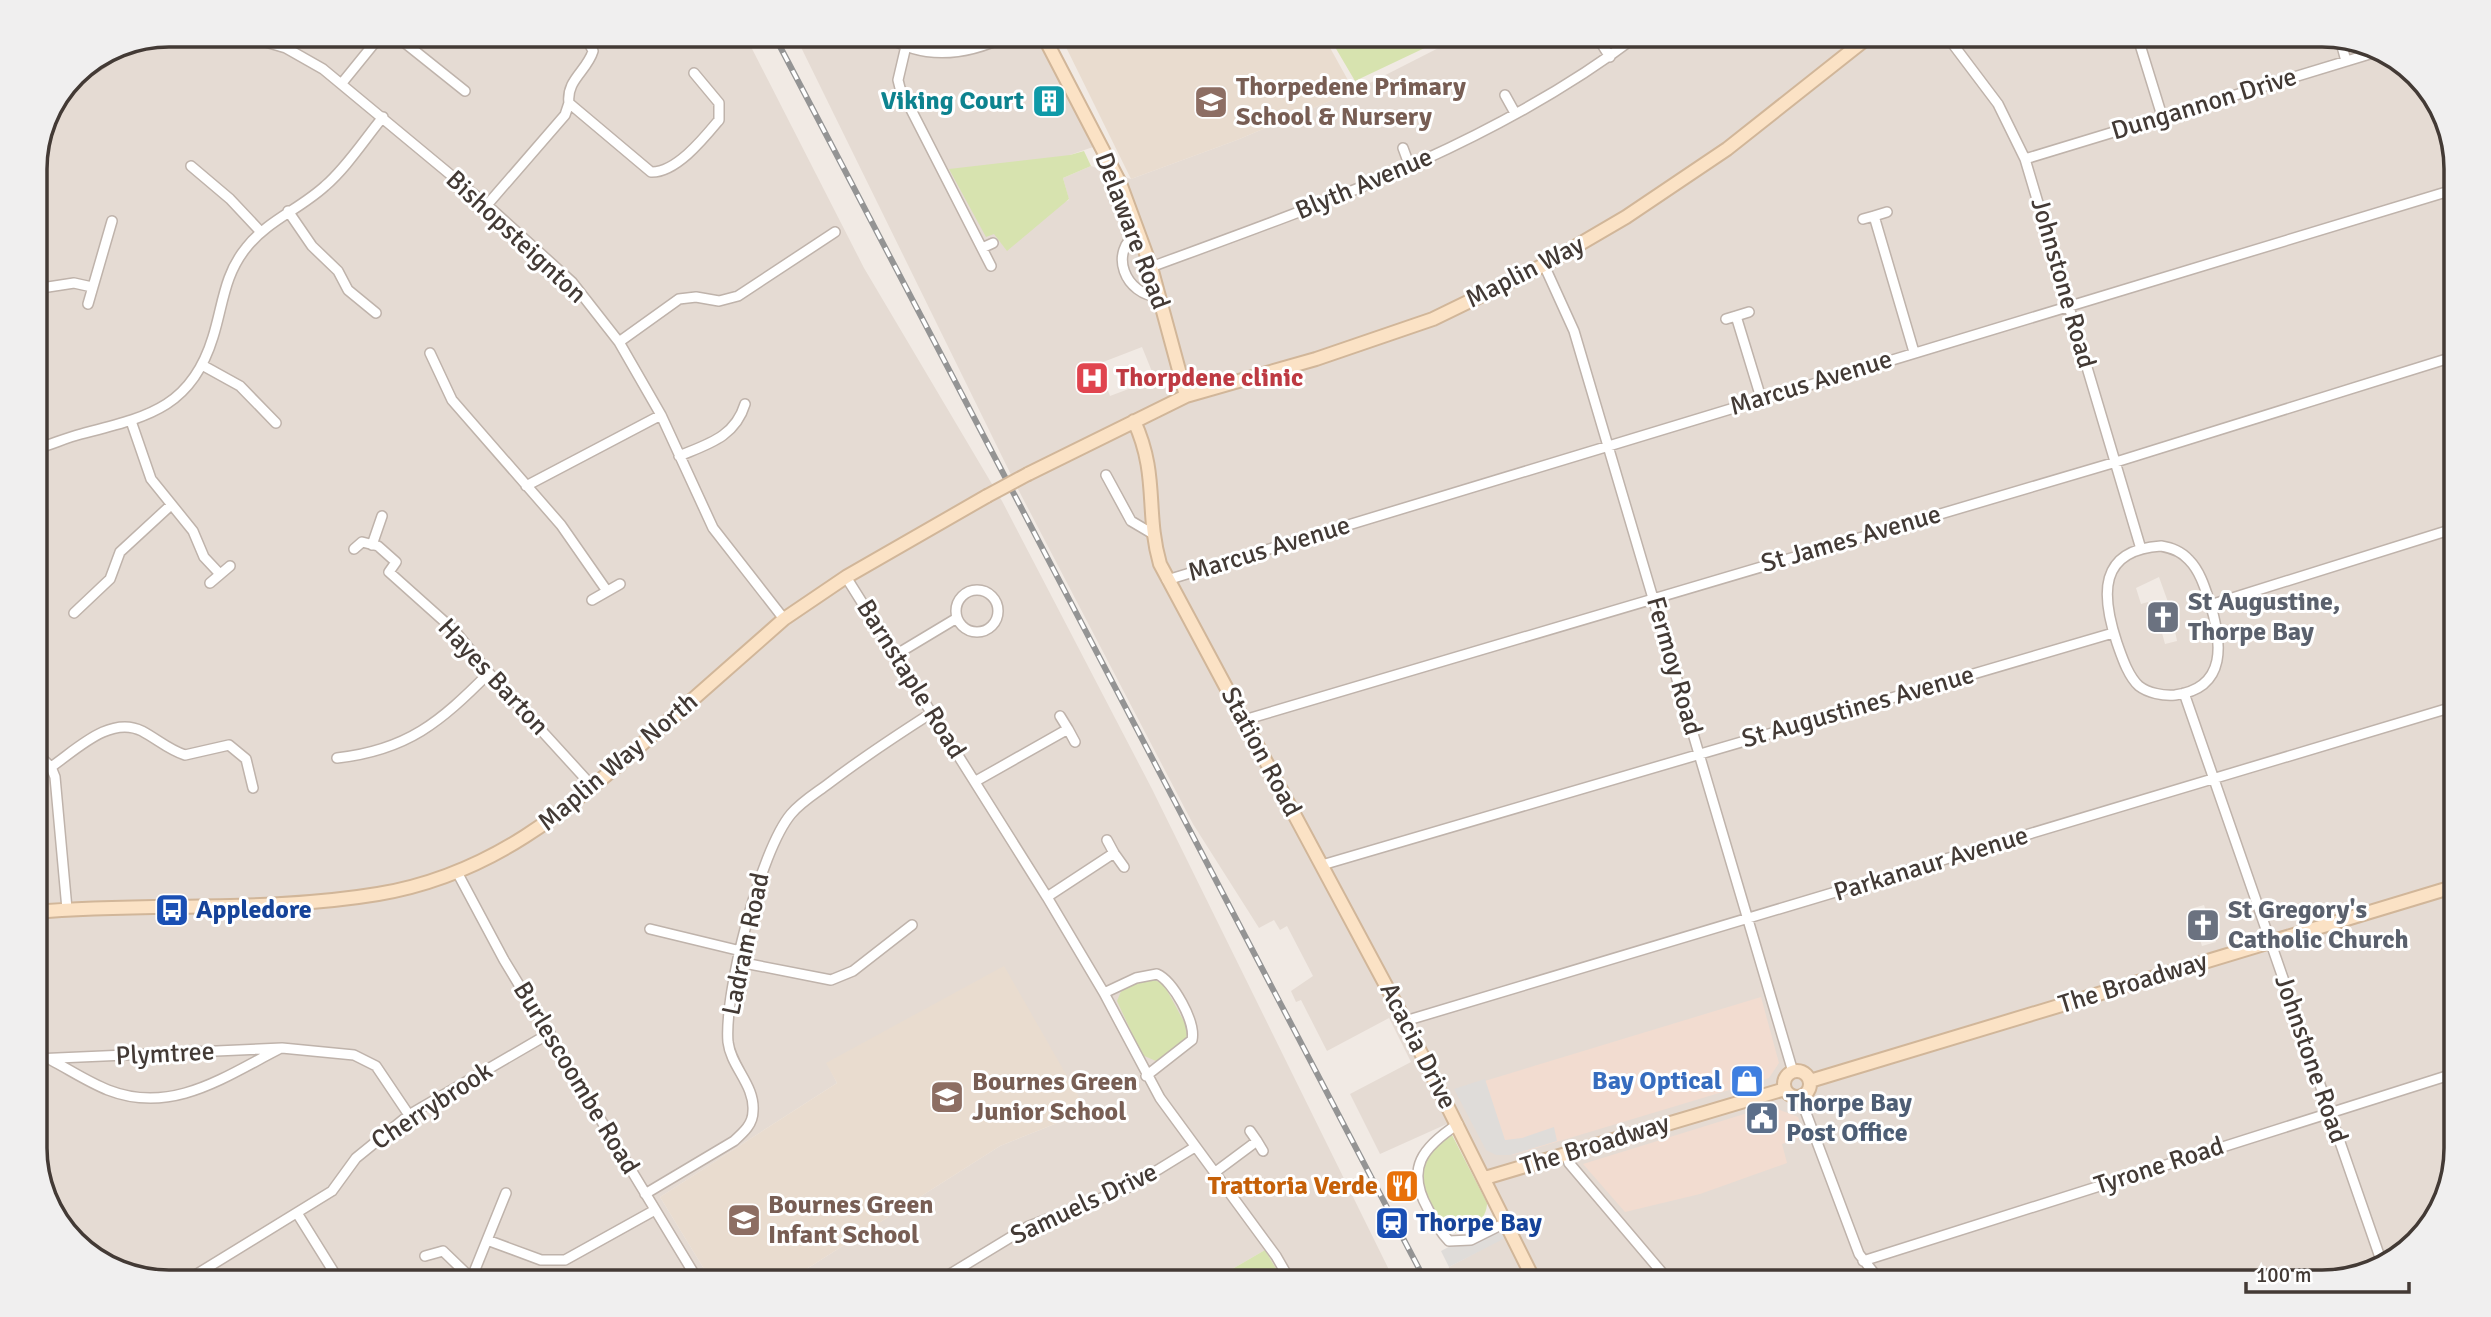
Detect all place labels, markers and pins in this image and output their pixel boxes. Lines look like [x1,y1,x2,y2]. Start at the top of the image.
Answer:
place label: Thorpedene Primary School & Nursery [1236,71,1466,133]
building icon: Viking Court [1030,82,1068,120]
school or university icon: Thorpedene Primary School & Nursery [1192,83,1230,121]
place label: Viking Court [881,85,1024,117]
hospital icon: Thorpdene clinic [1073,359,1111,397]
place label: Thorpdene clinic [1116,362,1303,394]
place label: St Augustine, Thorpe Bay [2188,586,2340,648]
church icon: St Augustine, Thorpe Bay [2144,598,2182,636]
bus stop icon: Appledore [153,891,191,929]
place label: Appledore [196,894,312,926]
place label: St Gregory's Catholic Church [2228,894,2409,956]
church icon: St Gregory's Catholic Church [2184,906,2222,944]
shop icon: Bay Optical [1728,1062,1766,1100]
place label: Bay Optical [1592,1065,1722,1097]
place label: Bournes Green Junior School [972,1066,1138,1128]
school or university icon: Bournes Green Junior School [928,1078,966,1116]
place label: Thorpe Bay Post Office [1786,1087,1912,1149]
public building icon: Thorpe Bay Post Office [1743,1099,1781,1137]
restaurant icon: Trattoria Verde [1383,1167,1421,1205]
place label: Trattoria Verde [1208,1170,1378,1202]
place label: Bournes Green Infant School [768,1189,934,1251]
school or university icon: Bournes Green Infant School [725,1201,763,1239]
station icon: Thorpe Bay [1373,1204,1411,1242]
place label: Thorpe Bay [1416,1207,1542,1239]

